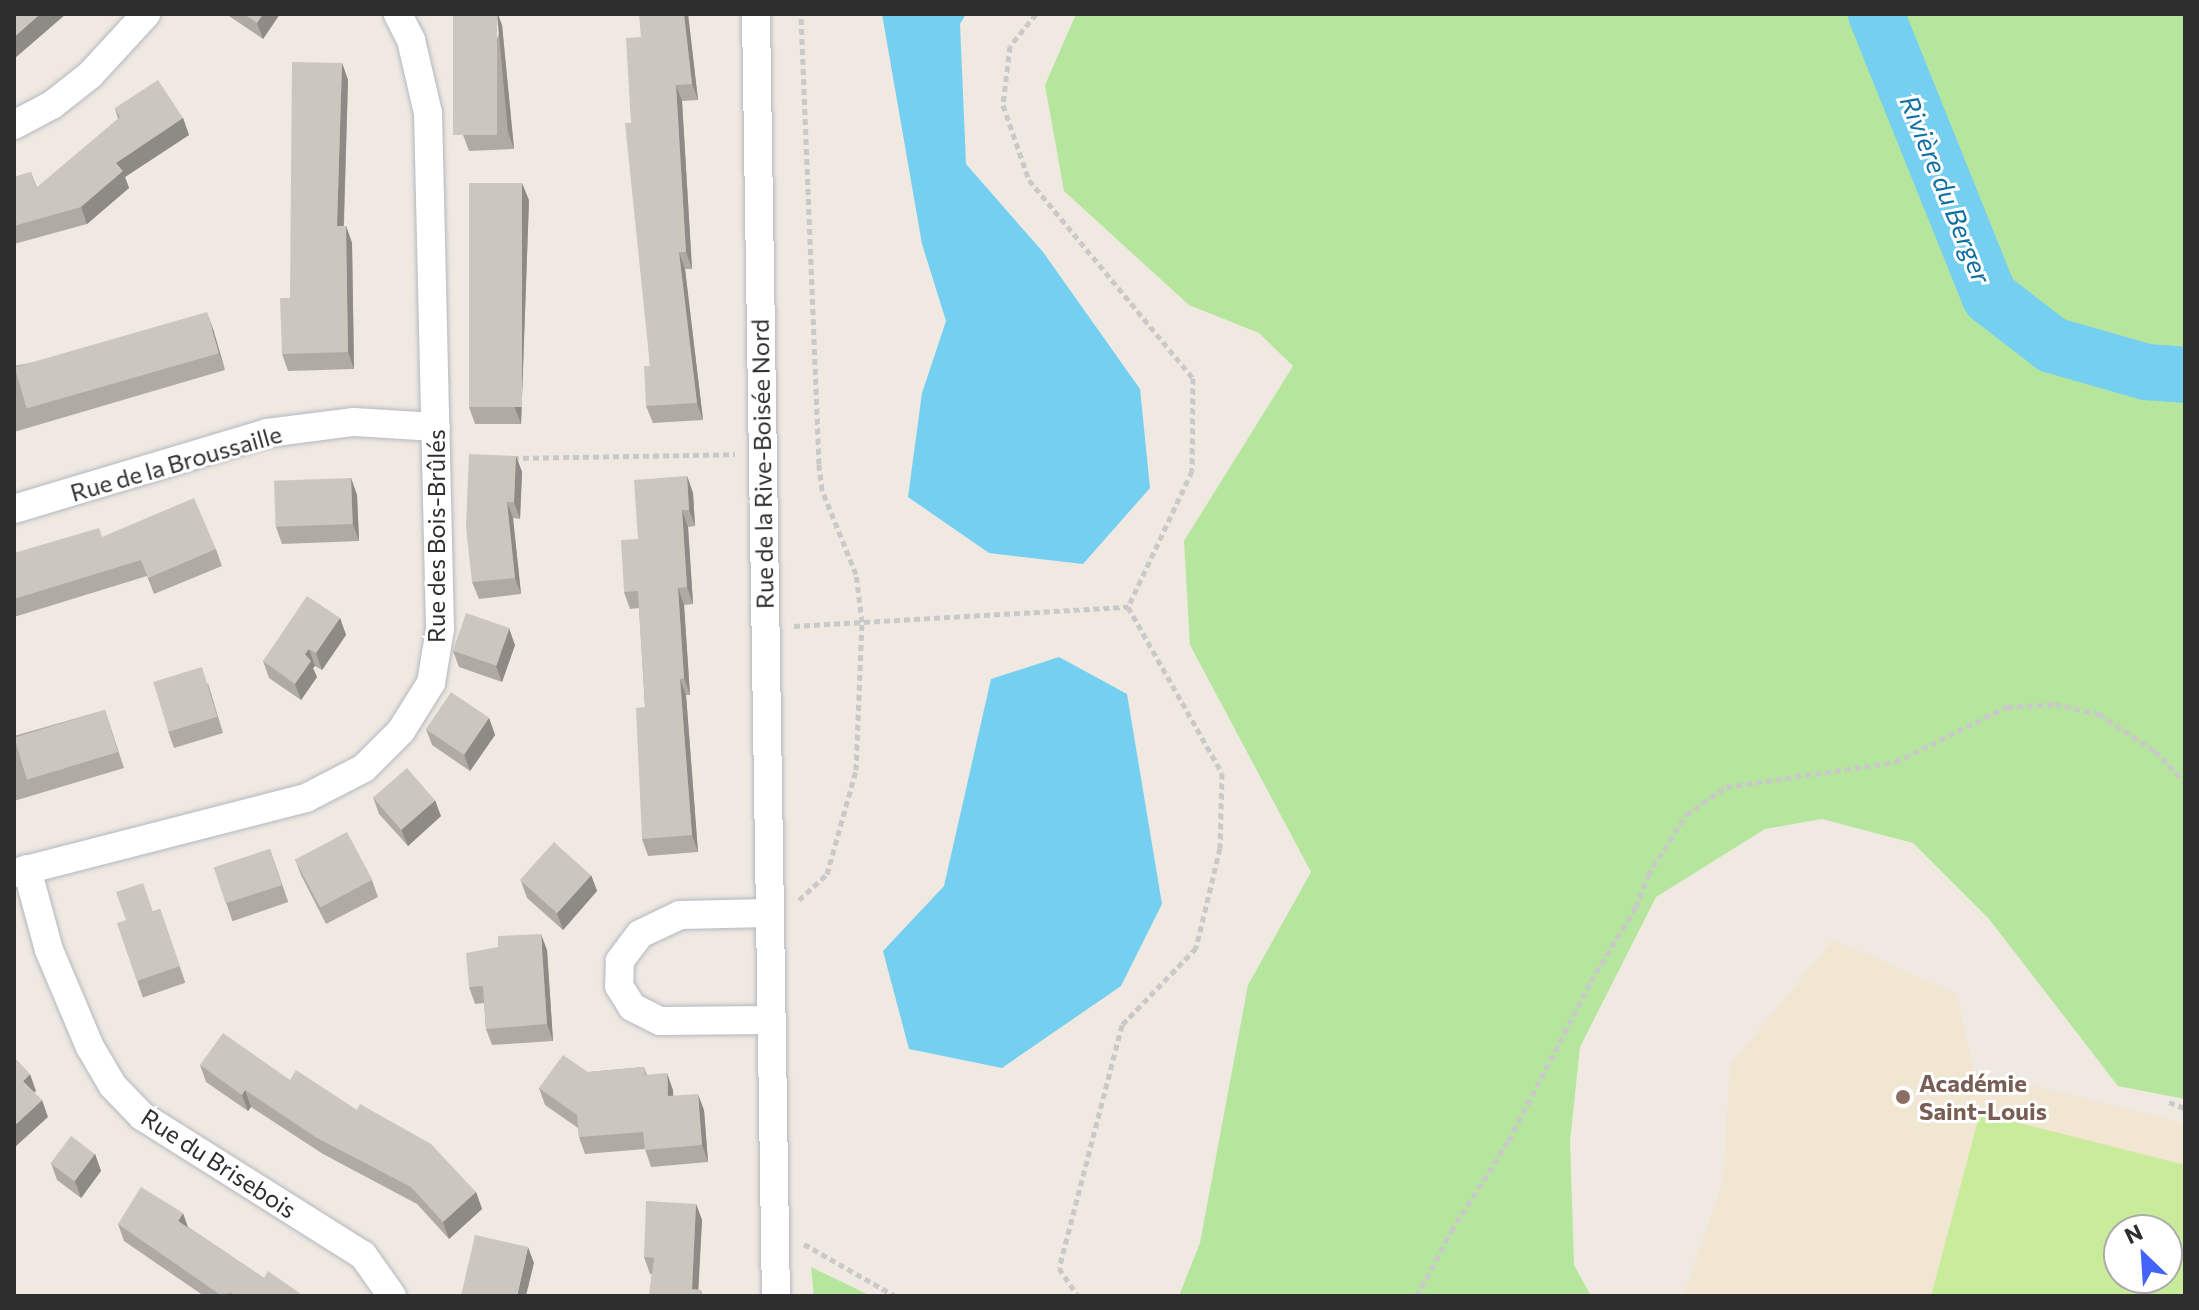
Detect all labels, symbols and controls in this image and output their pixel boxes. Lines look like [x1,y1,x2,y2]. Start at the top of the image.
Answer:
water label: Rivière du Berger [1894,91,1998,287]
street label: Rue de la Rive-Boisée Nord [745,319,779,609]
street label: Rue de la Broussaille [67,419,285,507]
street label: Rue des Bois-Brûlés [422,429,450,643]
place label: Académie Saint-Louis [1919,1069,2047,1125]
marker: Académie Saint-Louis [1894,1088,1912,1106]
street label: Rue du Brisebois [136,1102,302,1224]
north arrow [2103,1214,2183,1294]
text: N [2120,1218,2147,1249]

